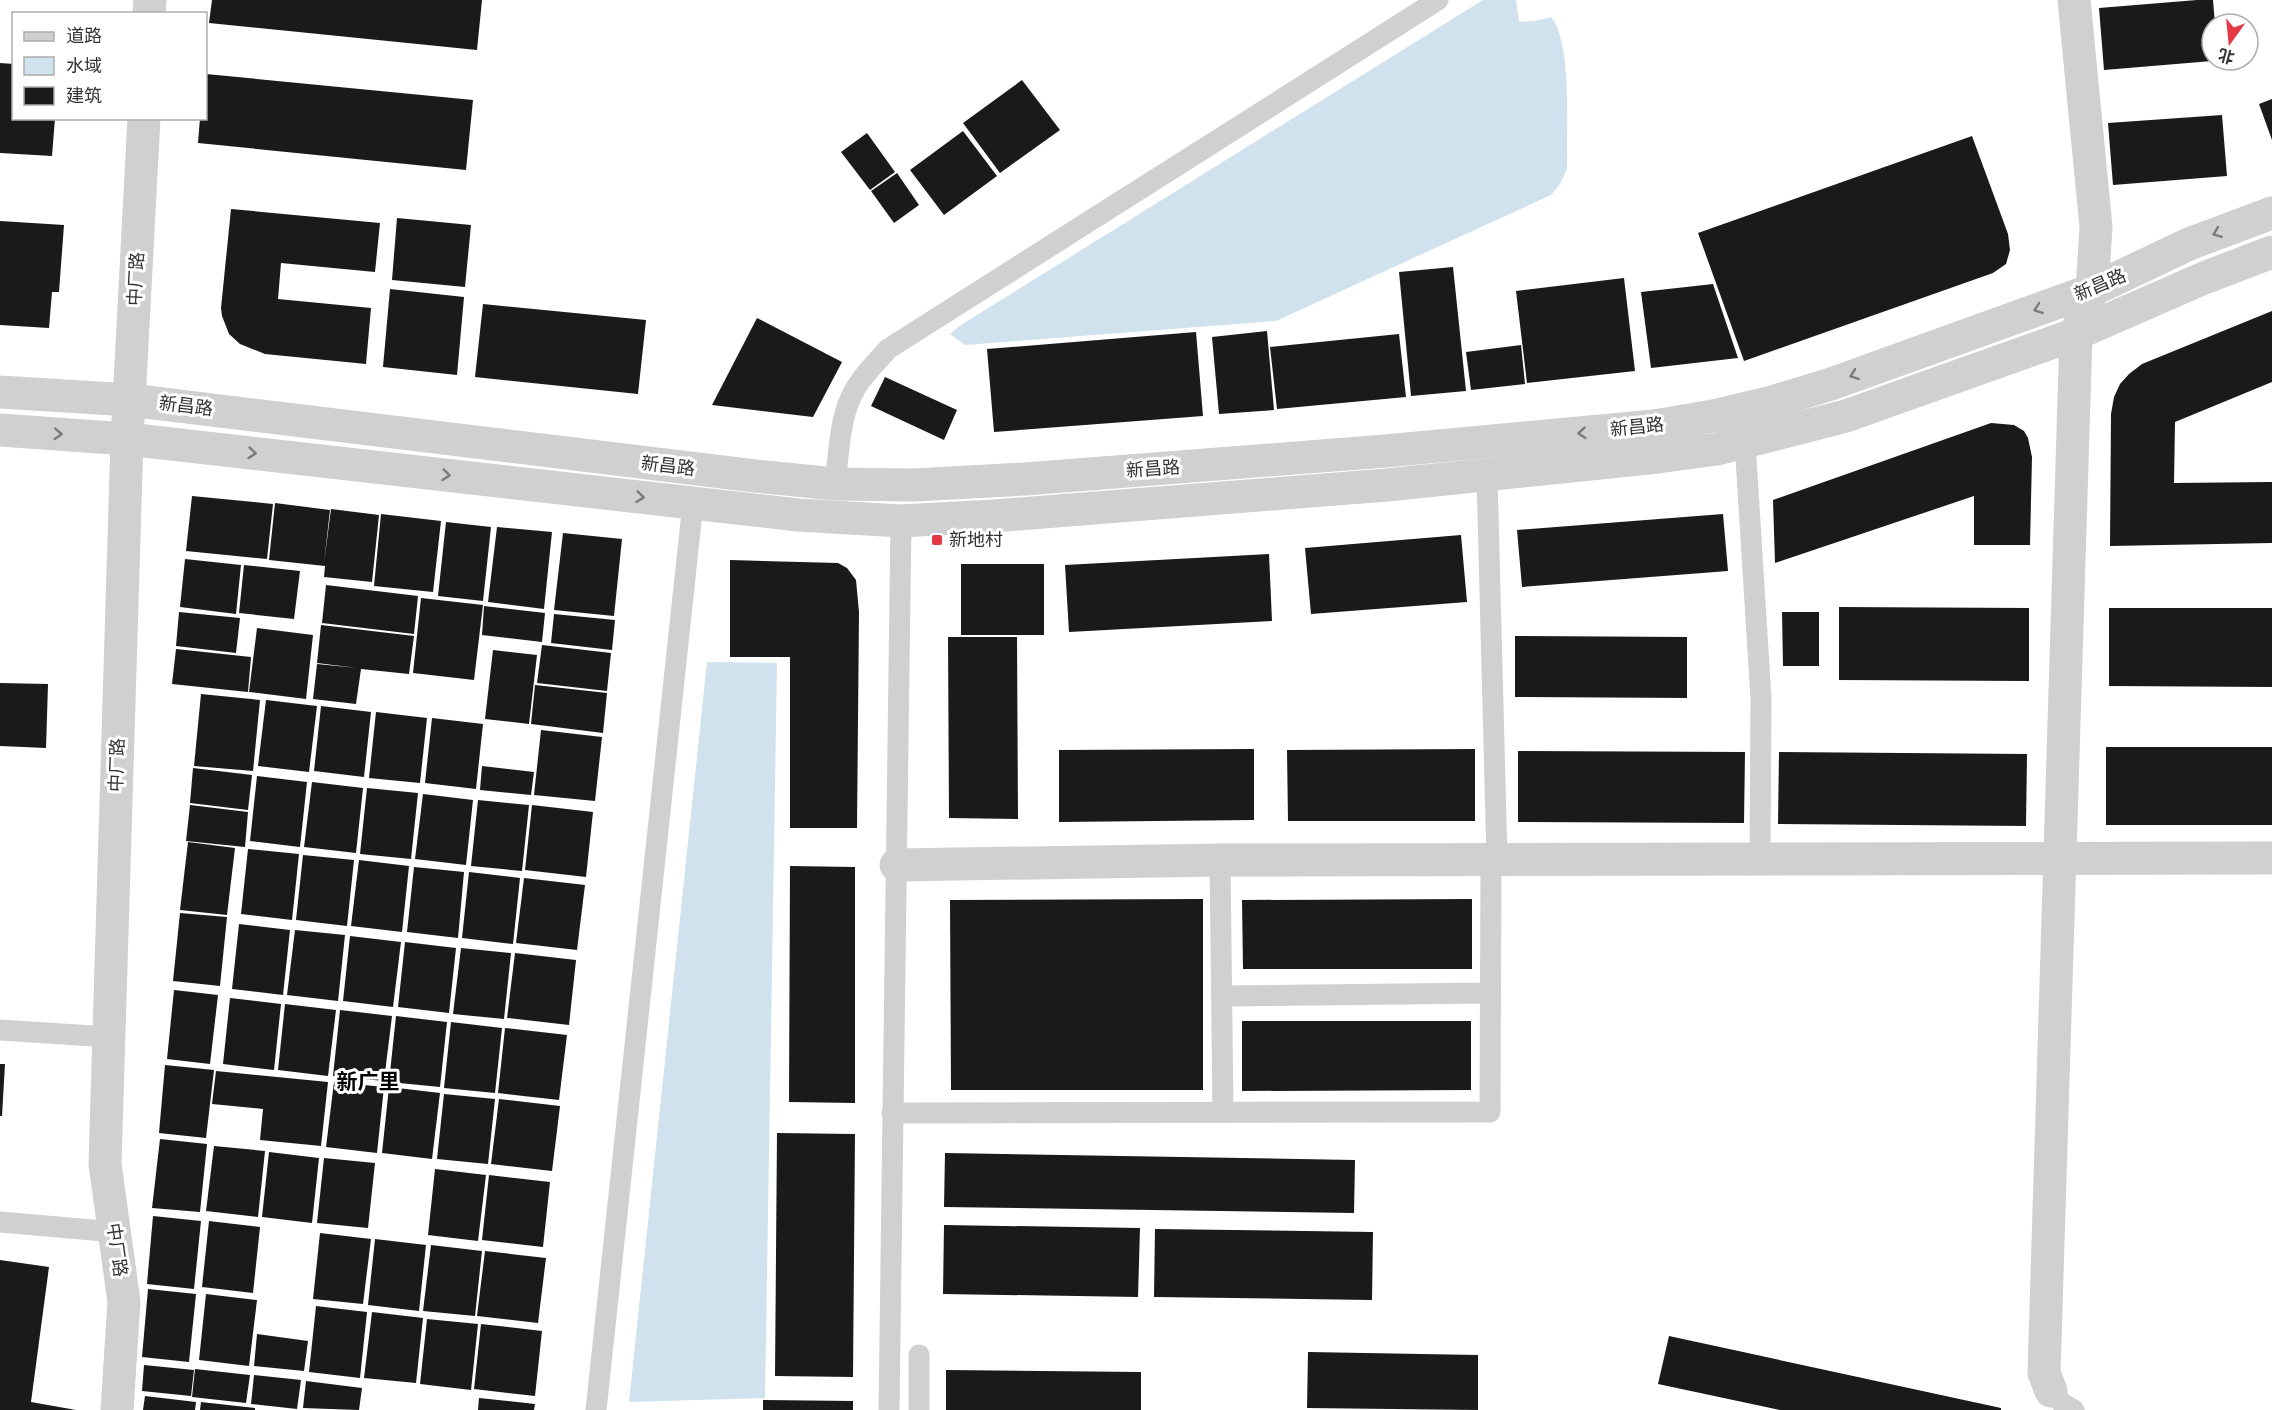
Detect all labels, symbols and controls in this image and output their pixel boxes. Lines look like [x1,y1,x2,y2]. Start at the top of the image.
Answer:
legend [12,12,207,120]
north arrow [2200,12,2260,72]
text: 道路 [66,24,102,46]
text: 北 [2216,46,2236,68]
text: 水域 [66,54,102,76]
text: 建筑 [66,84,102,106]
one-way arrow [2212,226,2223,239]
street label: 中厂路 [123,251,147,306]
street label: 新昌路 [2070,263,2129,305]
one-way arrow [2033,302,2044,315]
one-way arrow [1849,368,1860,381]
street label: 新昌路 [158,391,214,419]
street label: 新昌路 [1609,412,1665,440]
one-way arrow [1578,426,1587,439]
one-way arrow [54,428,63,441]
one-way arrow [248,446,257,459]
street label: 新昌路 [640,451,696,479]
street label: 新昌路 [1125,455,1181,481]
one-way arrow [442,468,451,481]
one-way arrow [635,490,645,503]
place label: 新地村 [949,528,1003,550]
marker: 新地村 [930,533,944,547]
street label: 中厂路 [104,738,128,792]
district label: 新广里 [337,1068,400,1093]
street label: 中厂路 [103,1222,133,1278]

